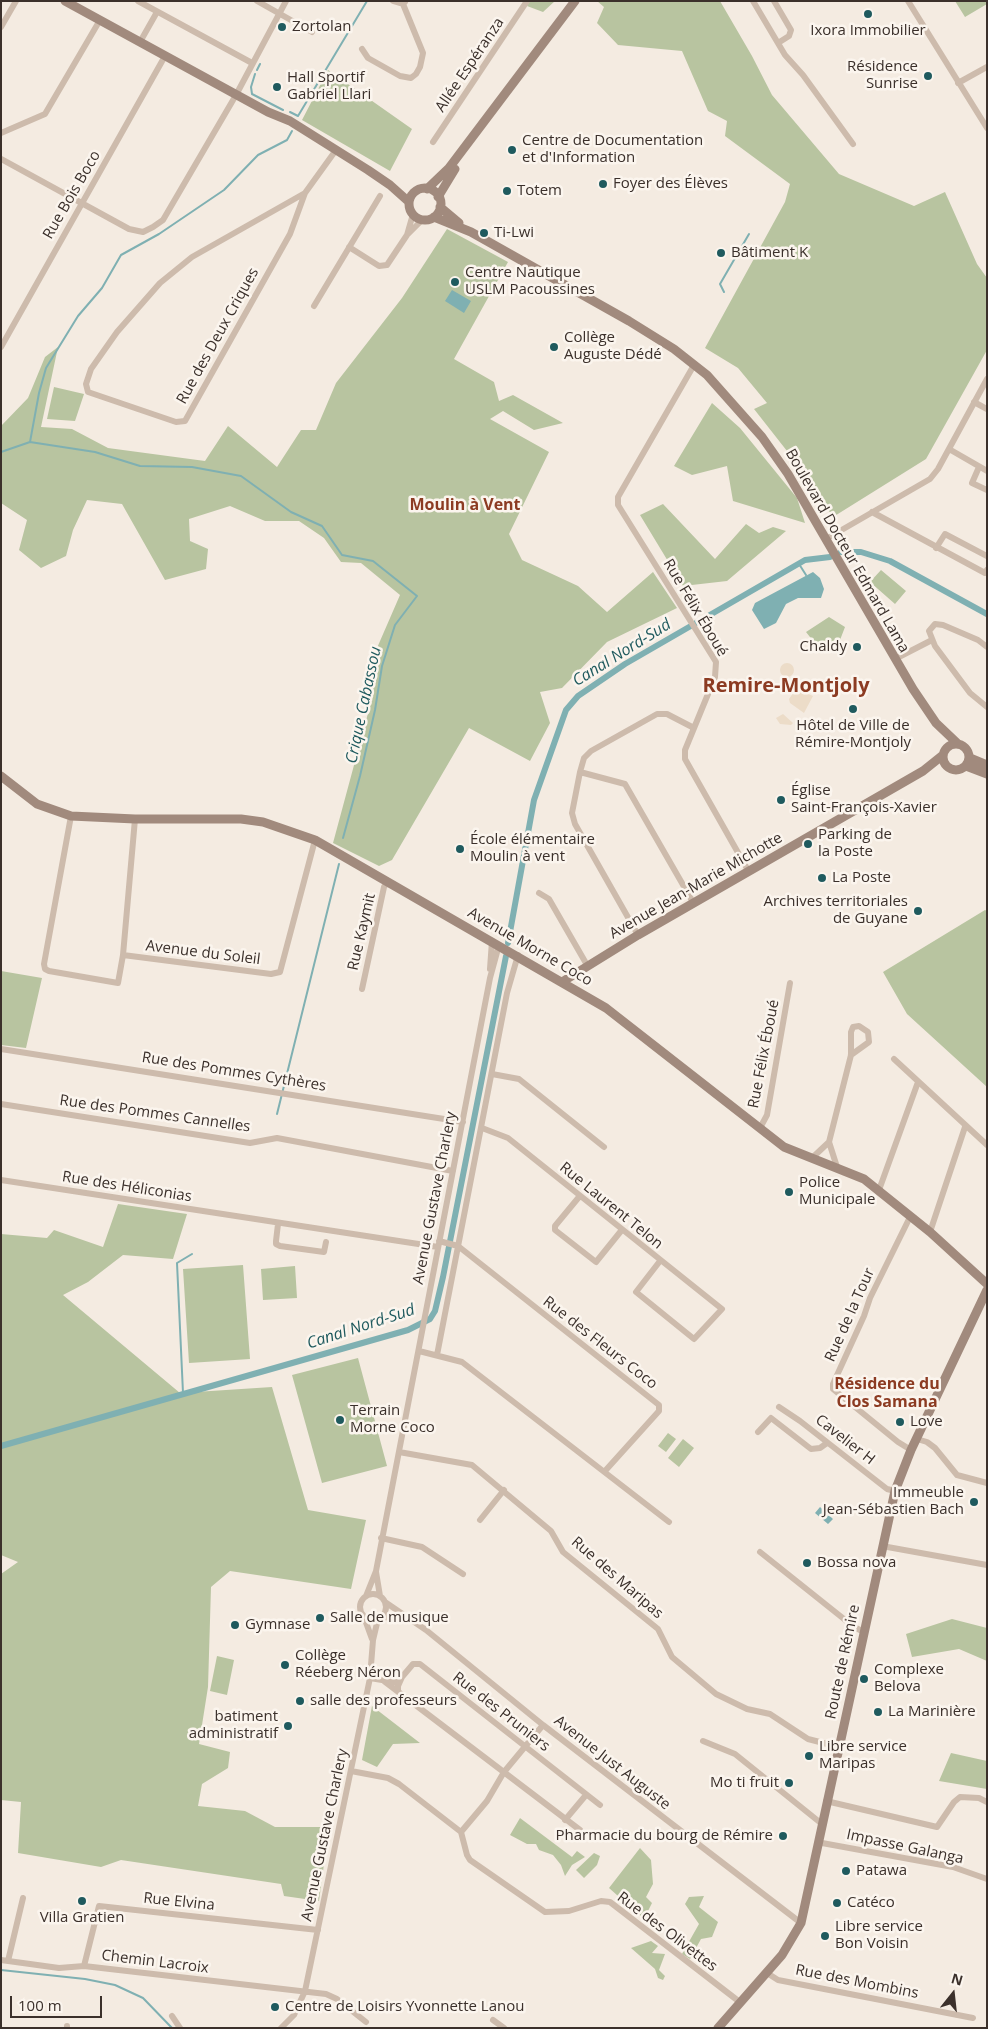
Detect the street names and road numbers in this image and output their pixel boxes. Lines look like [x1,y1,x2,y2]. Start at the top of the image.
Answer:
street label: Allée Espéranza [432,14,508,116]
street label: Rue Bois Boco [39,148,105,242]
street label: Rue des Deux Criques [173,265,263,407]
street label: Boulevard Docteur Edmard Lama [781,446,913,656]
street label: Rue Félix Éboué [659,556,731,660]
street label: Avenue Jean-Marie Michotte [606,829,786,943]
street label: Rue Kaymit [344,892,380,972]
street label: Avenue Morne Coco [464,904,596,990]
street label: Avenue du Soleil [145,937,261,969]
street label: Rue Félix Éboué [745,998,783,1110]
street label: Rue des Pommes Cythères [141,1049,327,1095]
street label: Rue des Pommes Cannelles [58,1092,252,1136]
street label: Avenue Gustave Charlery [409,1110,461,1286]
street label: Rue Laurent Telon [556,1159,666,1253]
street label: Rue des Héliconias [61,1168,193,1206]
street label: Rue de la Tour [821,1265,879,1365]
street label: Rue des Fleurs Coco [539,1293,661,1393]
street label: Cavelier H [812,1411,878,1469]
street label: Rue des Maripas [567,1533,667,1623]
street label: Route de Rémire [822,1603,864,1721]
street label: Rue des Pruniers [449,1668,553,1756]
street label: Avenue Just Auguste [550,1712,674,1814]
street label: Avenue Gustave Charlery [298,1747,352,1923]
street label: Impasse Galanga [845,1826,965,1868]
street label: Rue des Olivettes [613,1888,721,1976]
street label: Rue Elvina [142,1889,216,1915]
street label: Chemin Lacroix [100,1946,210,1978]
street label: Rue des Mombins [794,1961,920,2003]

